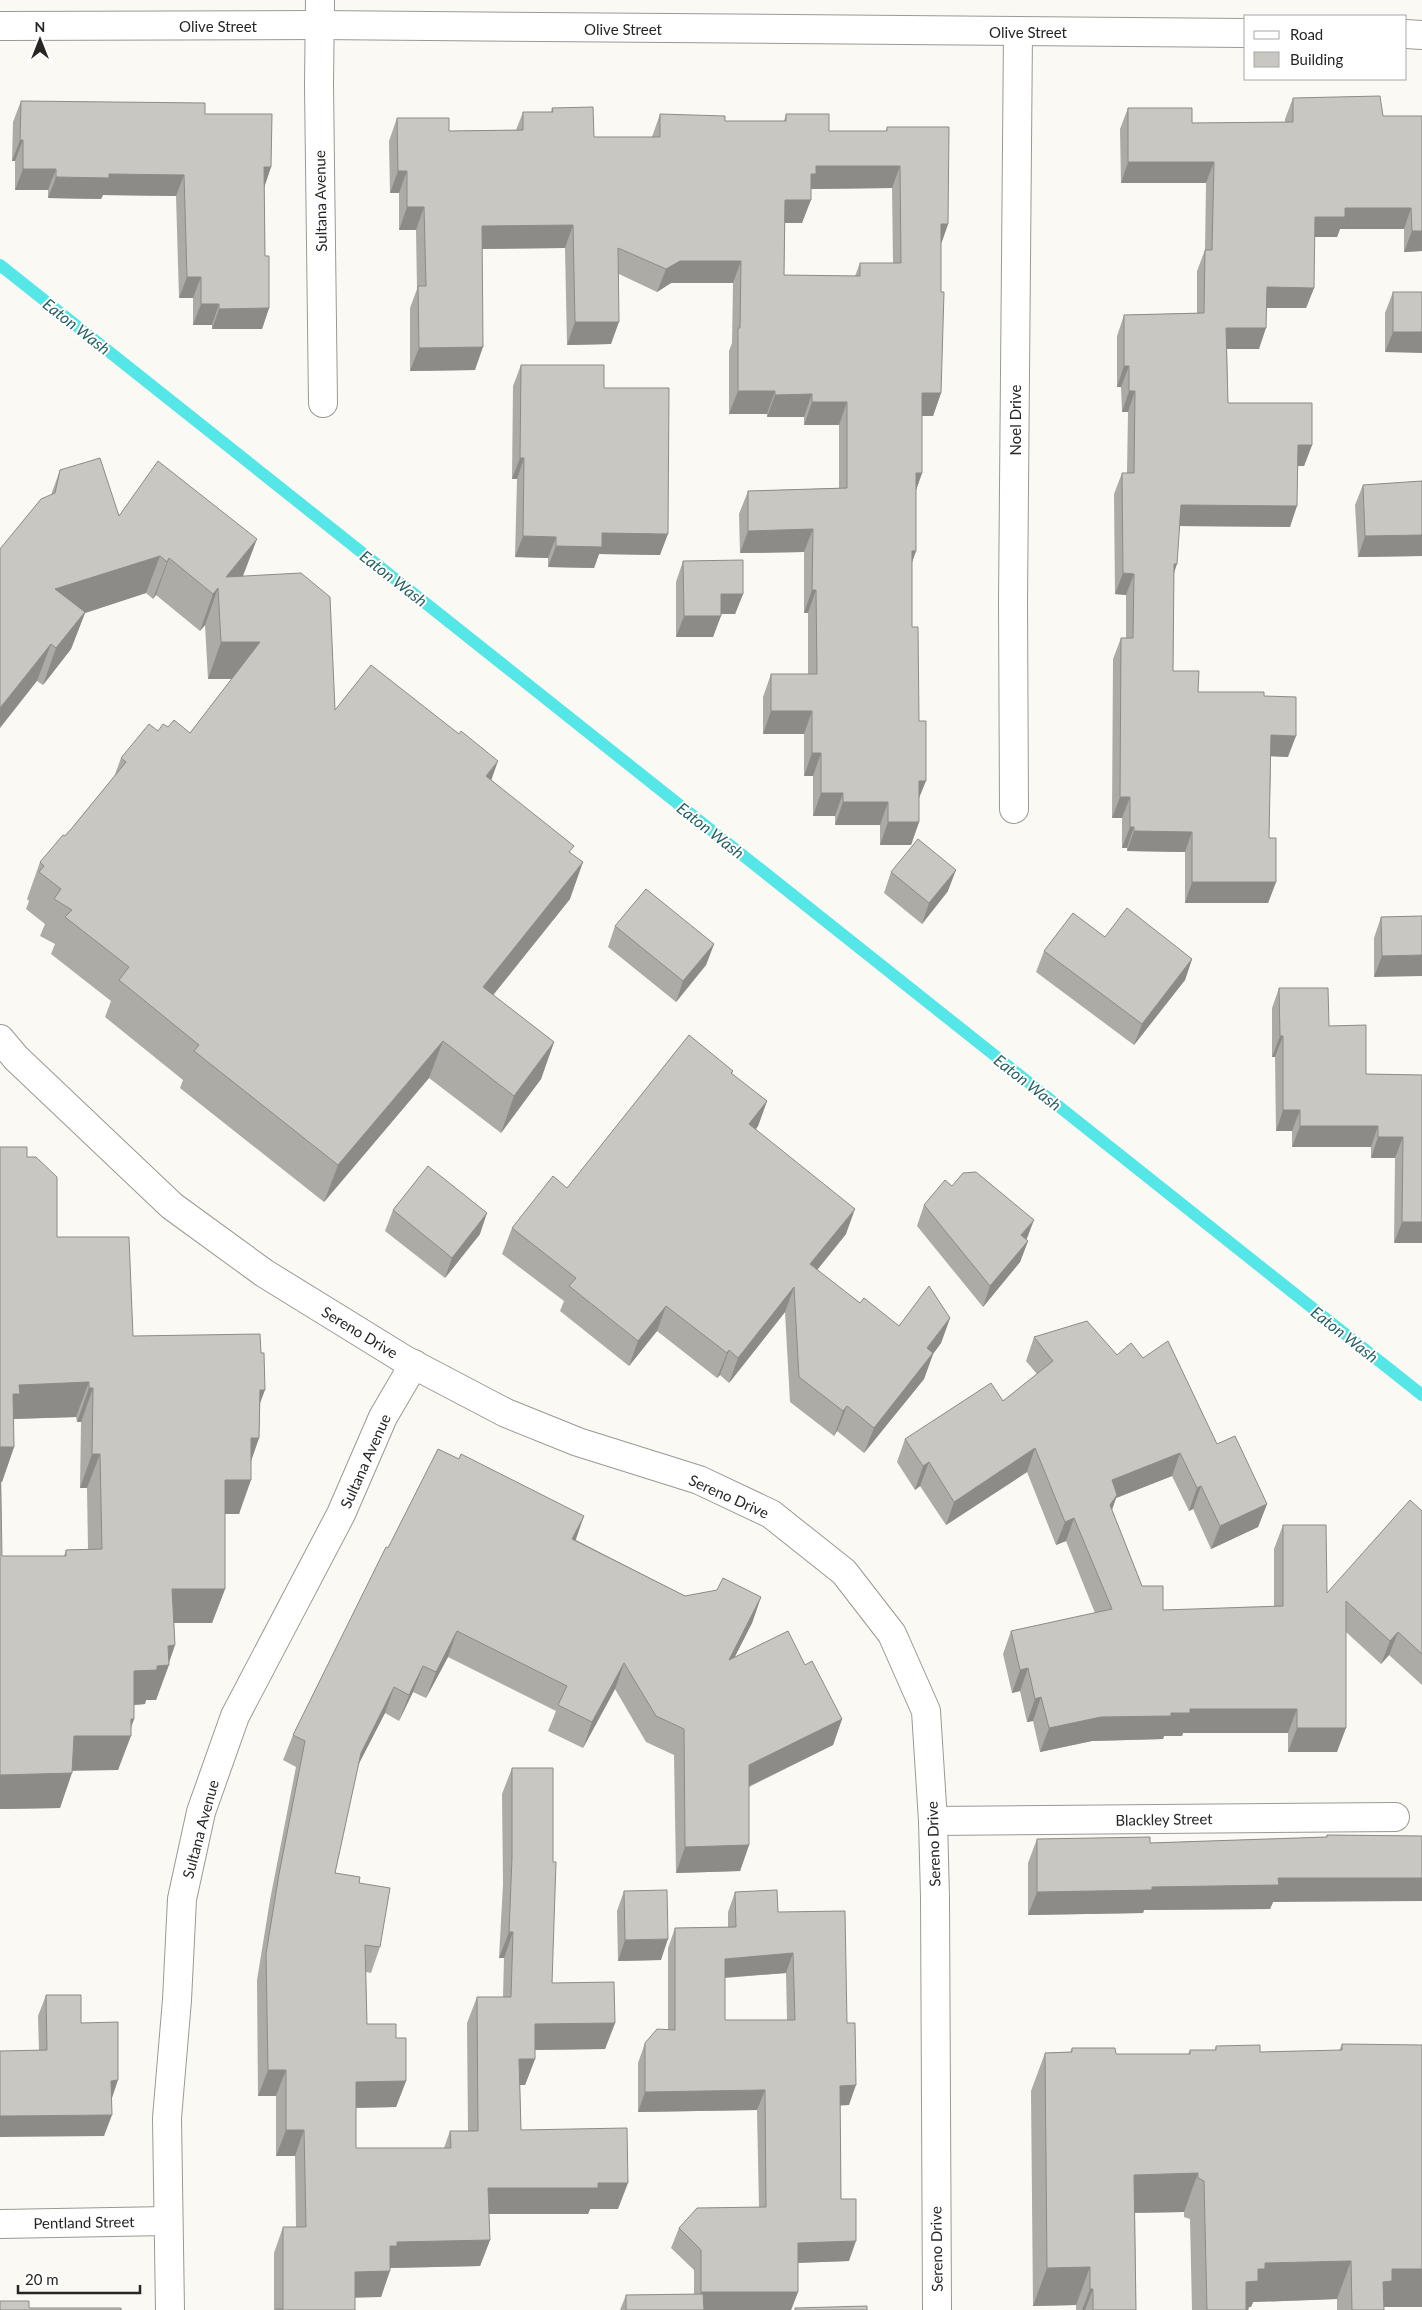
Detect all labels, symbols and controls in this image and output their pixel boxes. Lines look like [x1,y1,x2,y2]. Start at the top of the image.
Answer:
north arrow [15,15,65,65]
legend [1244,15,1407,80]
street label: Olive Street [179,17,258,35]
text: N [35,18,45,35]
street label: Olive Street [584,20,663,38]
street label: Olive Street [989,23,1068,41]
text: Road [1290,25,1323,43]
text: Building [1290,50,1343,68]
street label: Sultana Avenue [310,150,330,252]
water label: Eaton Wash [40,294,114,358]
street label: Noel Drive [1006,385,1024,455]
water label: Eaton Wash [357,546,431,610]
water label: Eaton Wash [674,798,748,862]
water label: Eaton Wash [991,1050,1065,1114]
street label: Sereno Drive [319,1302,401,1362]
water label: Eaton Wash [1308,1302,1382,1366]
street label: Sultana Avenue [336,1411,394,1511]
street label: Sereno Drive [686,1470,772,1522]
street label: Sultana Avenue [178,1778,222,1880]
street label: Sereno Drive [923,1801,943,1887]
street label: Blackley Street [1115,1809,1213,1829]
street label: Sereno Drive [926,2206,946,2292]
street label: Pentland Street [33,2212,135,2232]
scale bar [18,2262,140,2294]
text: 20 m [25,2270,59,2288]

